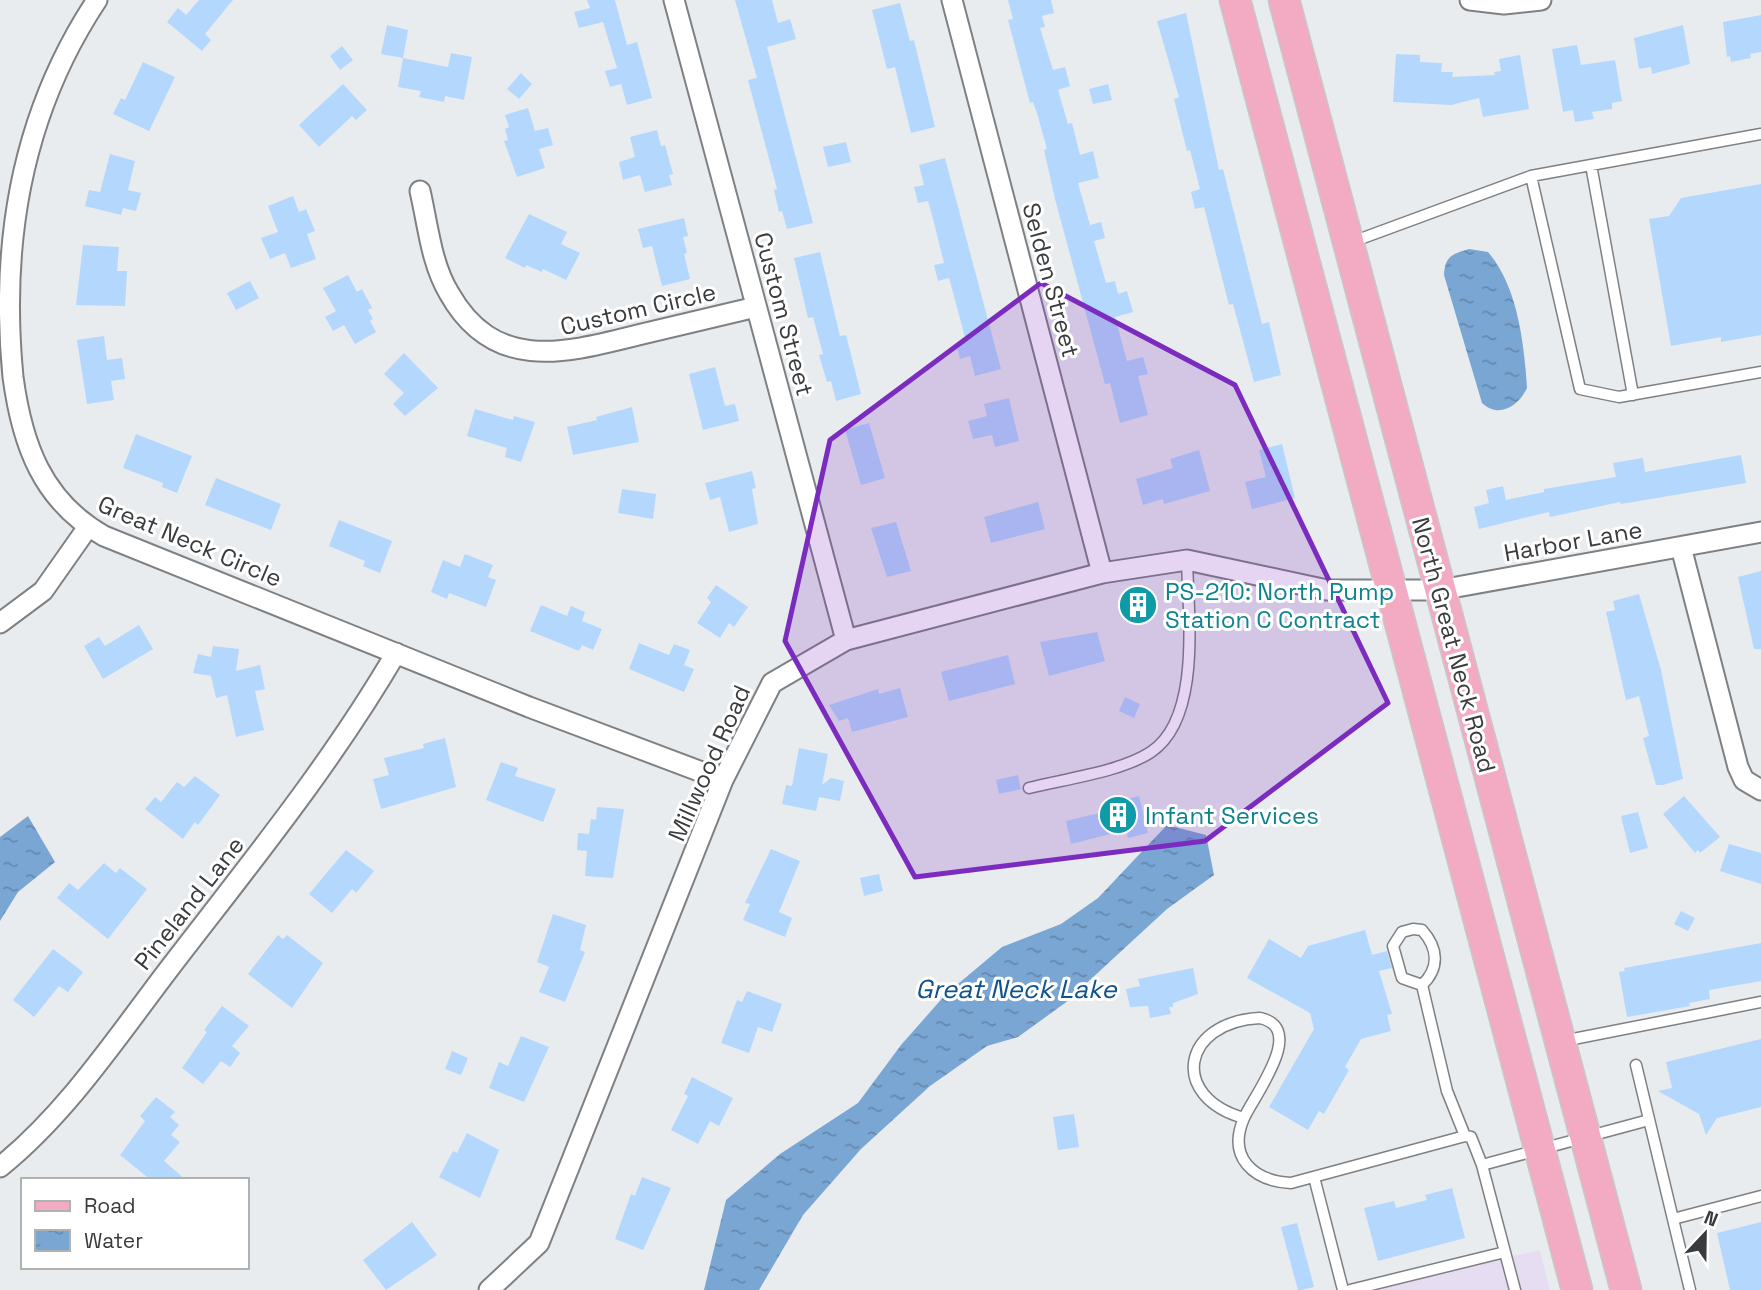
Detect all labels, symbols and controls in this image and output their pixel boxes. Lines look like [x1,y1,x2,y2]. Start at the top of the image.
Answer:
street label: Selden Street [1015,199,1087,361]
street label: Custom Street [747,229,821,399]
street label: Custom Circle [557,276,719,342]
street label: Great Neck Circle [93,488,287,594]
street label: North Great Neck Road [1405,514,1503,776]
street label: Harbor Lane [1501,514,1645,568]
place label: PS-210: North Pump Station C Contract [1165,576,1394,635]
building icon: PS-210: North Pump Station C Contract [1117,584,1159,626]
street label: Millwood Road [661,680,757,846]
building icon: Infant Services [1097,794,1139,836]
place label: Infant Services [1145,800,1319,831]
street label: Pineland Lane [127,830,251,976]
water label: Great Neck Lake [915,972,1118,1006]
legend [21,1178,248,1269]
text: Road [84,1192,136,1219]
north arrow [1670,1199,1740,1269]
text: N [1701,1205,1722,1233]
text: Water [84,1227,143,1254]

